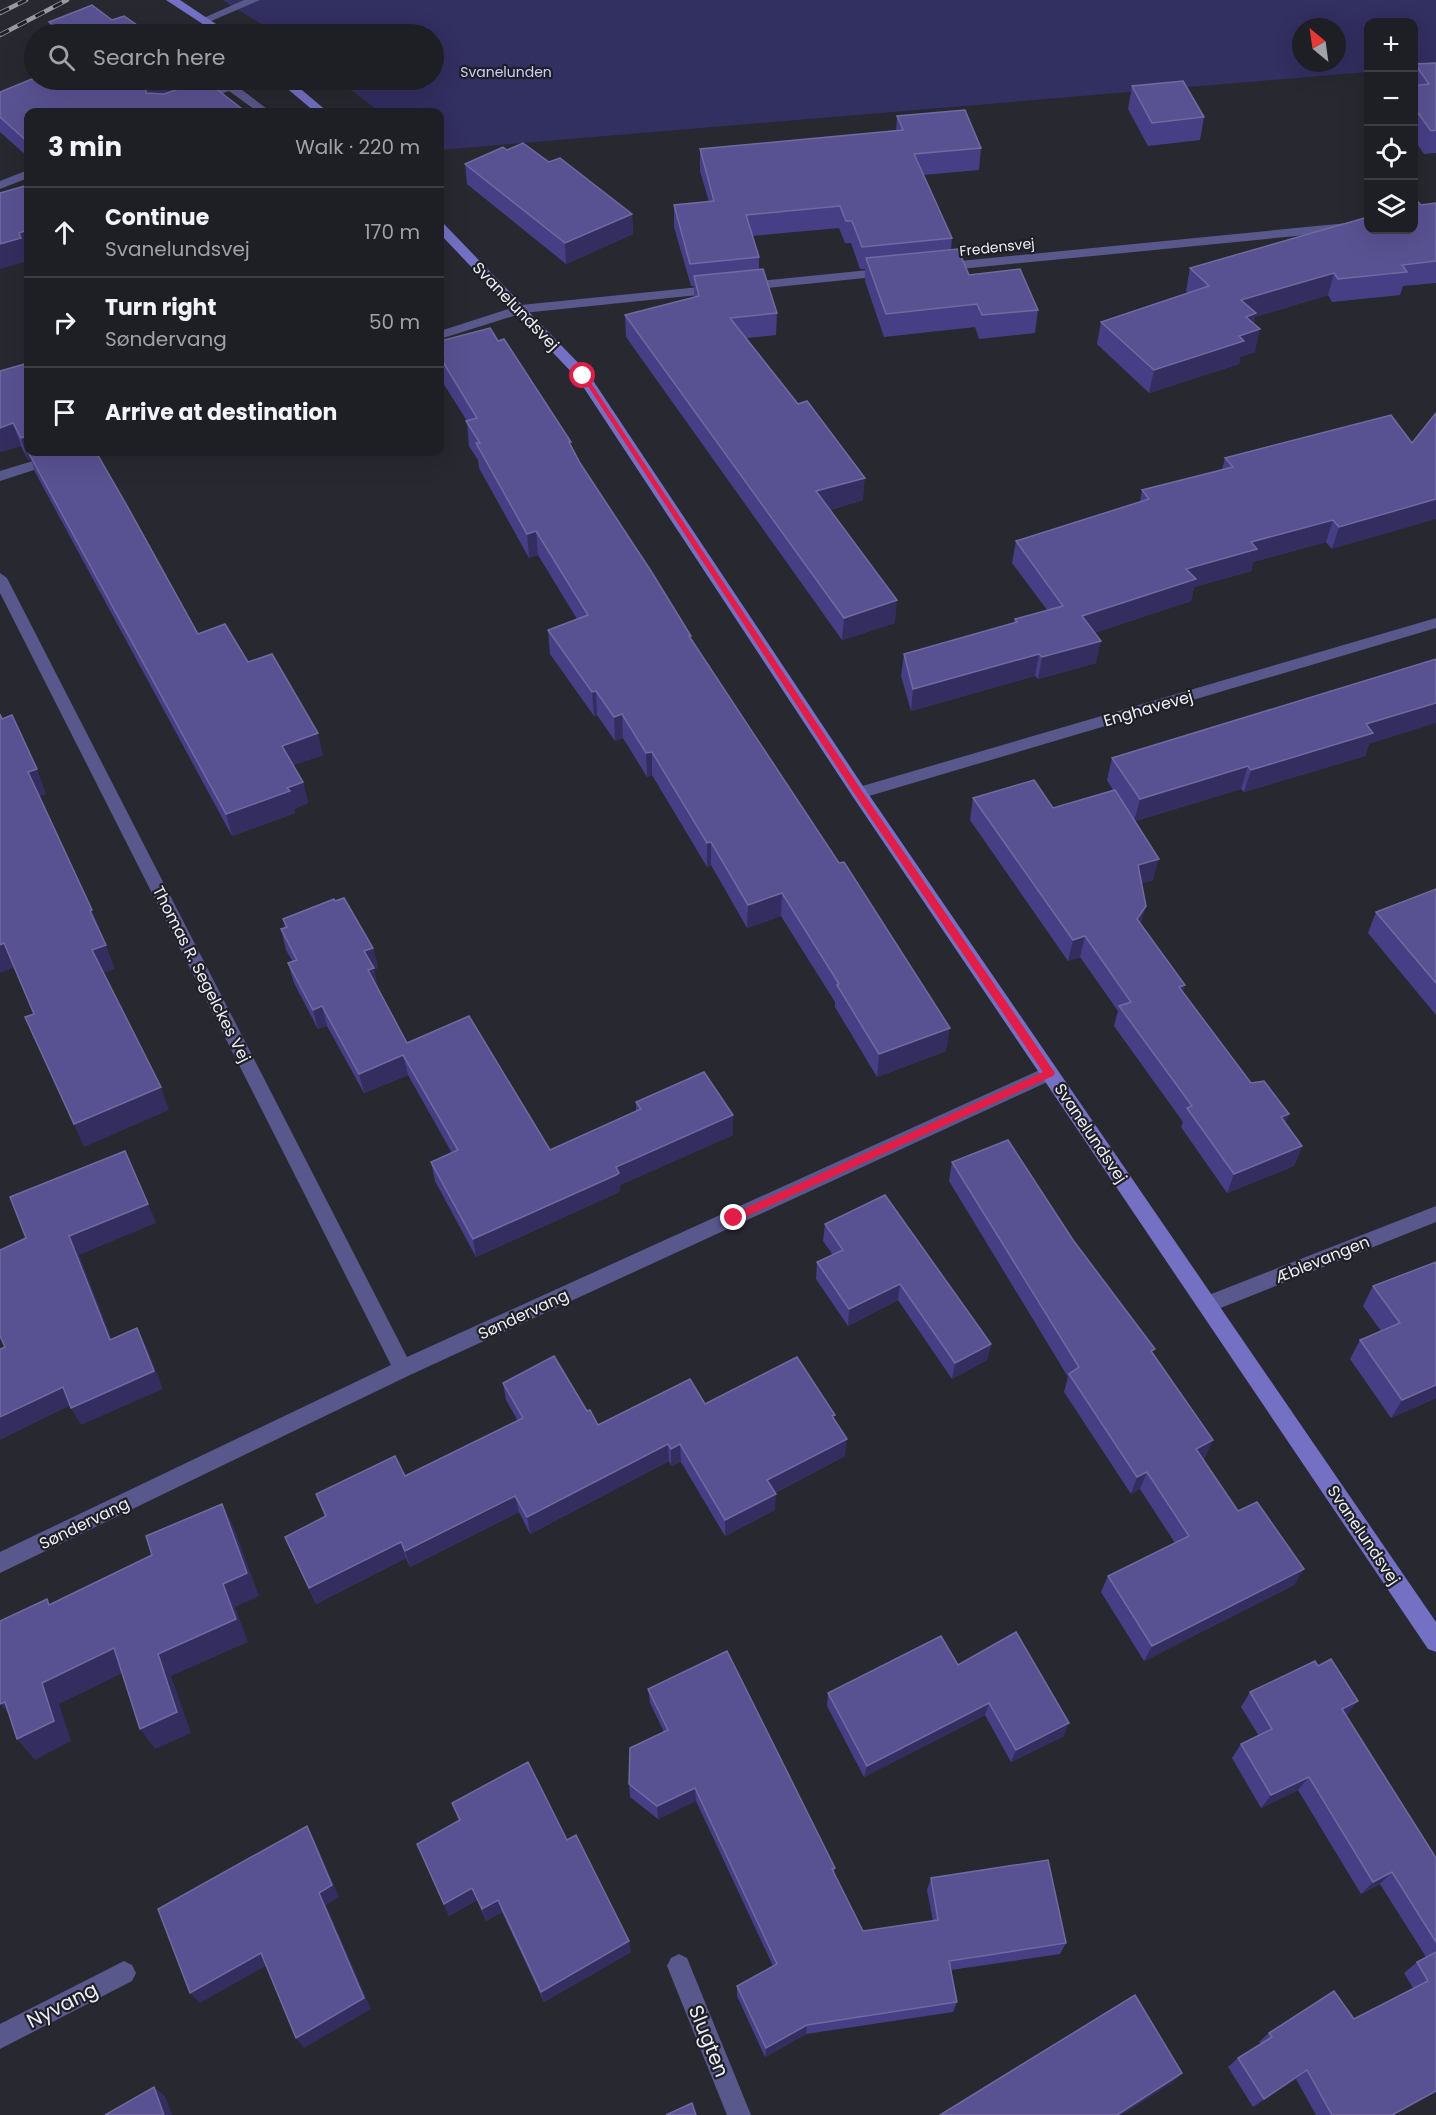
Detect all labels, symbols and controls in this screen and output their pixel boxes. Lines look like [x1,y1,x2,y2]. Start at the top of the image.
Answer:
north arrow [1292,18,1346,72]
map controls [1364,18,1418,234]
button: + [1364,18,1418,72]
search box [24,24,444,90]
icon: search [45,41,78,74]
text: Search here [93,42,226,73]
park label: Svanelunden [460,62,552,82]
button: − [1364,72,1418,126]
button: locate [1364,126,1418,180]
text: 3 min [48,129,122,165]
text: Walk · 220 m [295,133,420,161]
button: layers [1364,180,1418,234]
text: Continue [105,202,209,233]
icon: ahead [48,216,81,249]
text: 170 m [364,218,420,246]
street label: Fredensvej [958,233,1036,261]
text: Svanelundsvej [105,235,250,263]
street label: Svanelundsvej [467,257,564,356]
text: Turn right [105,292,216,323]
icon: right [48,306,81,339]
text: 50 m [369,308,420,336]
text: Søndervang [105,325,227,353]
route start [569,362,595,388]
icon: arrive [48,396,81,429]
text: Arrive at destination [105,397,337,428]
street label: Enghavevej [1101,685,1196,732]
street label: Thomas R. Segelckes Vej [147,882,256,1067]
street label: Svanelundsvej [1049,1079,1132,1188]
route end [720,1204,746,1230]
street label: Æblevangen [1271,1230,1373,1289]
street label: Søndervang [474,1283,572,1345]
street label: Svanelundsvej [1322,1481,1405,1590]
street label: Søndervang [35,1492,133,1555]
street label: Nyvang [22,1975,102,2035]
street label: Slugten [682,2001,736,2081]

